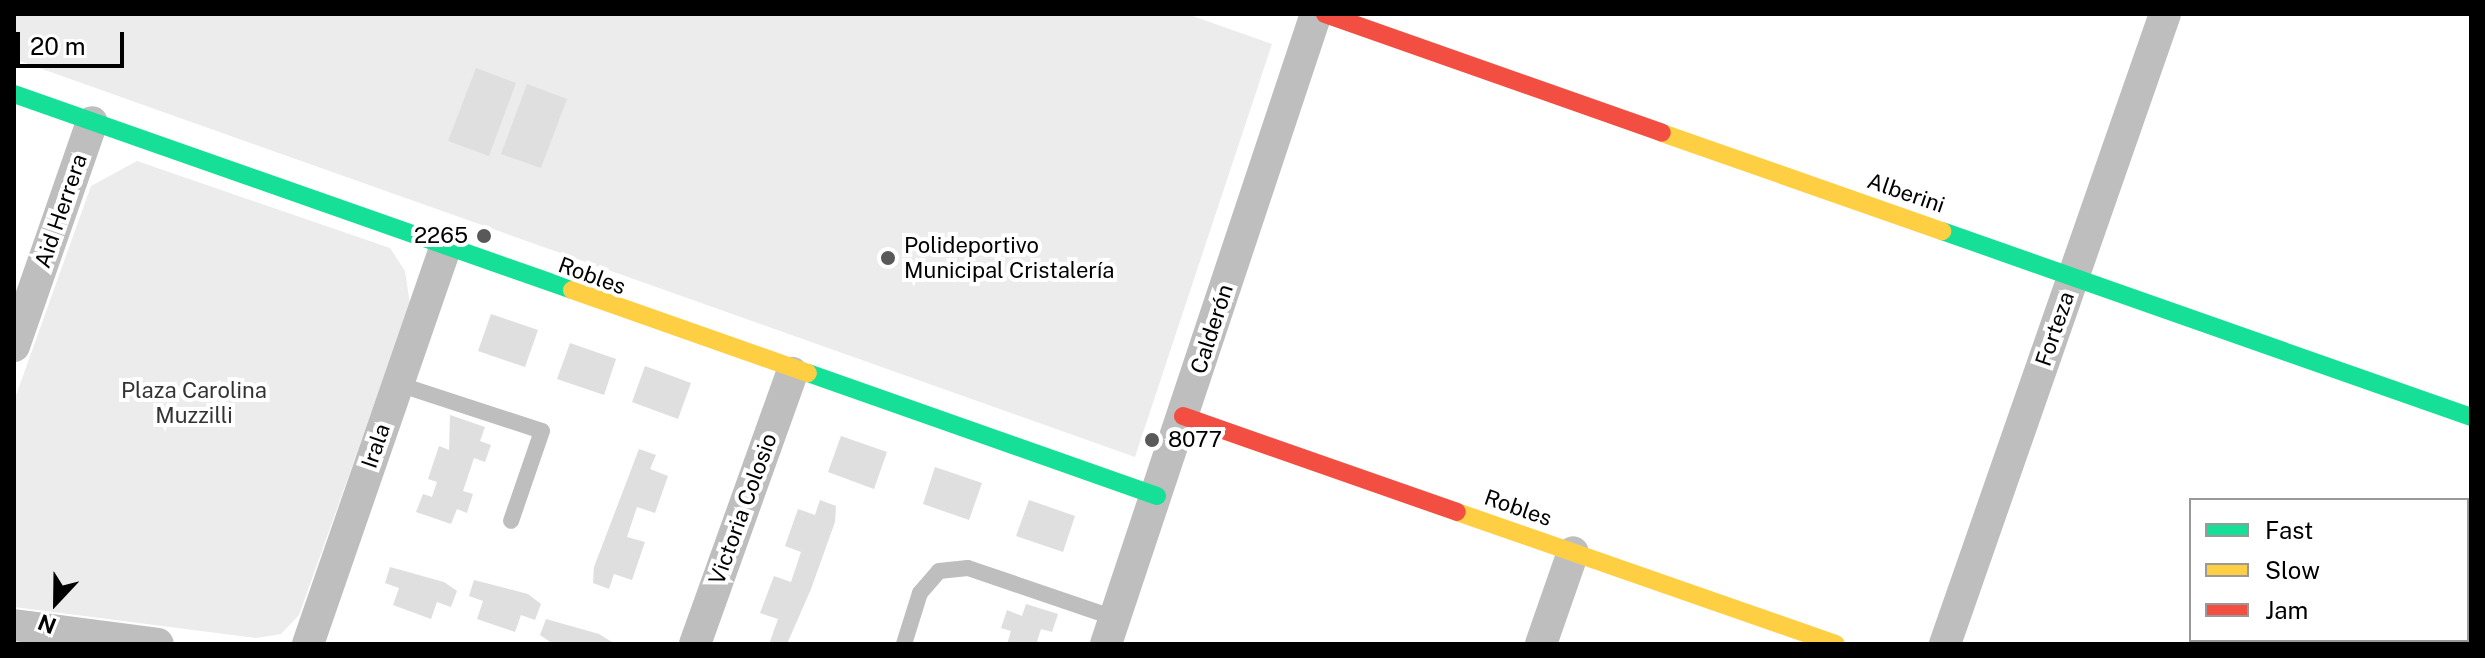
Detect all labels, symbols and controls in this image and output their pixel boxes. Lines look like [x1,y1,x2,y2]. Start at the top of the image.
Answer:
scale bar [20,16,128,66]
text: 20 m [30,32,86,60]
street label: Aid Herrera [29,151,93,271]
street label: Alberini [1864,167,1948,219]
place label: 2265 [414,223,468,249]
marker: 2265 [475,227,493,245]
place label: Polideportivo Municipal Cristalería [904,232,1114,284]
marker: Polideportivo Municipal Cristalería [879,249,897,267]
street label: Robles [555,252,629,300]
street label: Calderón [1185,281,1239,377]
street label: Forteza [2030,288,2080,370]
park label: Plaza Carolina Muzzilli [121,377,267,428]
street label: Irala [356,420,396,472]
place label: 8077 [1168,427,1222,453]
street label: Victoria Colosio [703,430,783,588]
marker: 8077 [1143,431,1161,449]
street label: Robles [1481,484,1555,532]
legend [2189,498,2469,642]
text: Fast [2265,516,2313,544]
text: Slow [2265,556,2320,584]
north arrow [16,562,96,642]
text: Jam [2265,596,2308,624]
text: N [34,609,60,640]

